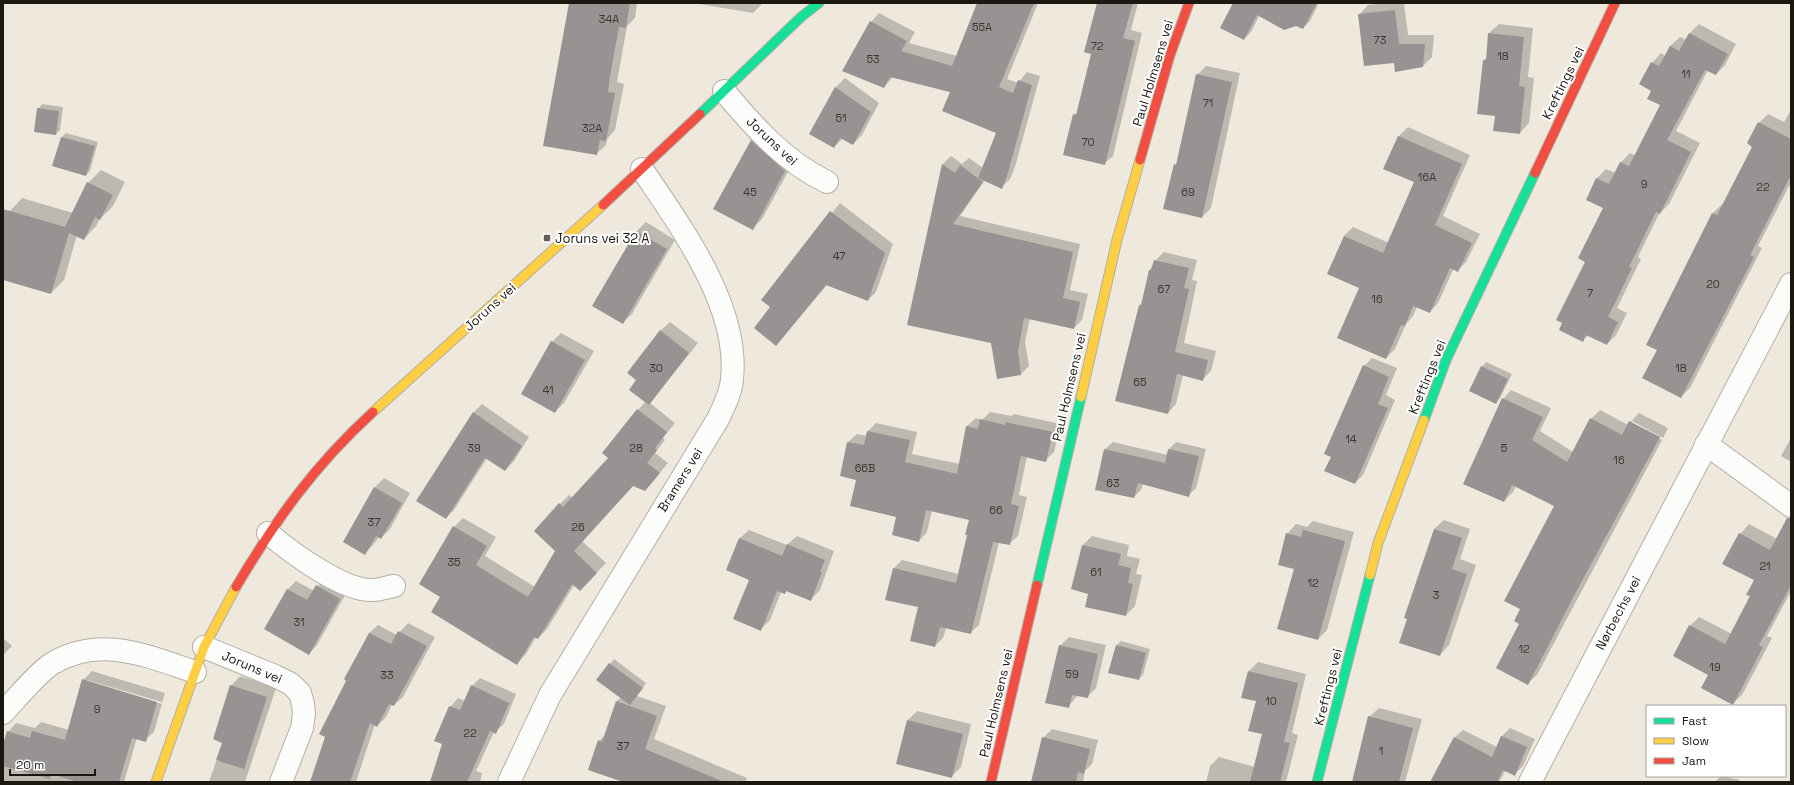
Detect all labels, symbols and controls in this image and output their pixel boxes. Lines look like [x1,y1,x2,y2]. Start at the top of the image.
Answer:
house number: 34A [599,12,619,26]
street label: Paul Holmsens vei [1129,18,1177,128]
house number: 55A [972,20,992,34]
house number: 73 [1374,33,1387,47]
house number: 72 [1091,39,1104,53]
street label: Kreftings vei [1538,44,1588,122]
house number: 18 [1497,49,1509,63]
house number: 53 [866,52,880,66]
house number: 11 [1681,67,1691,81]
house number: 71 [1203,96,1213,110]
house number: 51 [835,111,847,125]
street label: Joruns vei [743,113,801,169]
house number: 32A [582,121,602,135]
house number: 70 [1081,135,1095,149]
house number: 16A [1418,170,1436,184]
house number: 9 [1641,177,1648,191]
house number: 22 [1756,180,1770,194]
house number: 45 [743,185,757,199]
house number: 69 [1181,185,1195,199]
place label: Joruns vei 32 A [555,230,649,247]
marker: Joruns vei 32 A [542,233,552,243]
house number: 47 [833,249,845,263]
house number: 20 [1706,277,1720,291]
street label: Joruns vei [461,279,519,335]
house number: 67 [1158,282,1170,296]
house number: 7 [1587,286,1593,300]
house number: 16 [1371,292,1383,306]
street label: Paul Holmsens vei [1048,331,1090,443]
street label: Kreftings vei [1404,337,1450,417]
house number: 30 [649,361,663,375]
house number: 18 [1675,361,1687,375]
house number: 65 [1133,375,1147,389]
house number: 41 [542,383,554,397]
house number: 14 [1345,432,1357,446]
house number: 39 [467,441,481,455]
house number: 28 [629,441,643,455]
house number: 5 [1501,441,1508,455]
street label: Bramers vei [654,445,706,515]
house number: 16 [1613,453,1625,467]
house number: 66B [855,461,875,475]
house number: 63 [1106,476,1120,490]
house number: 66 [989,503,1003,517]
house number: 37 [368,515,380,529]
house number: 26 [571,520,585,534]
house number: 35 [447,555,461,569]
house number: 21 [1759,559,1771,573]
house number: 61 [1090,565,1102,579]
street label: Nørbechs vei [1591,573,1645,653]
house number: 12 [1307,576,1319,590]
house number: 3 [1433,588,1440,602]
house number: 31 [293,615,305,629]
house number: 12 [1518,642,1530,656]
street label: Joruns vei [219,647,285,687]
street label: Paul Holmsens vei [975,647,1017,759]
street label: Kreftings vei [1310,647,1346,727]
house number: 19 [1709,660,1721,674]
house number: 59 [1065,667,1079,681]
house number: 33 [380,668,394,682]
house number: 10 [1265,694,1277,708]
house number: 9 [94,702,101,716]
legend [1646,705,1786,777]
text: Fast [1682,713,1707,729]
house number: 22 [463,726,477,740]
text: Slow [1682,733,1709,749]
house number: 37 [617,739,629,753]
house number: 1 [1379,744,1383,758]
scale bar [10,751,95,777]
text: Jam [1682,753,1706,769]
text: 20 m [16,757,44,773]

